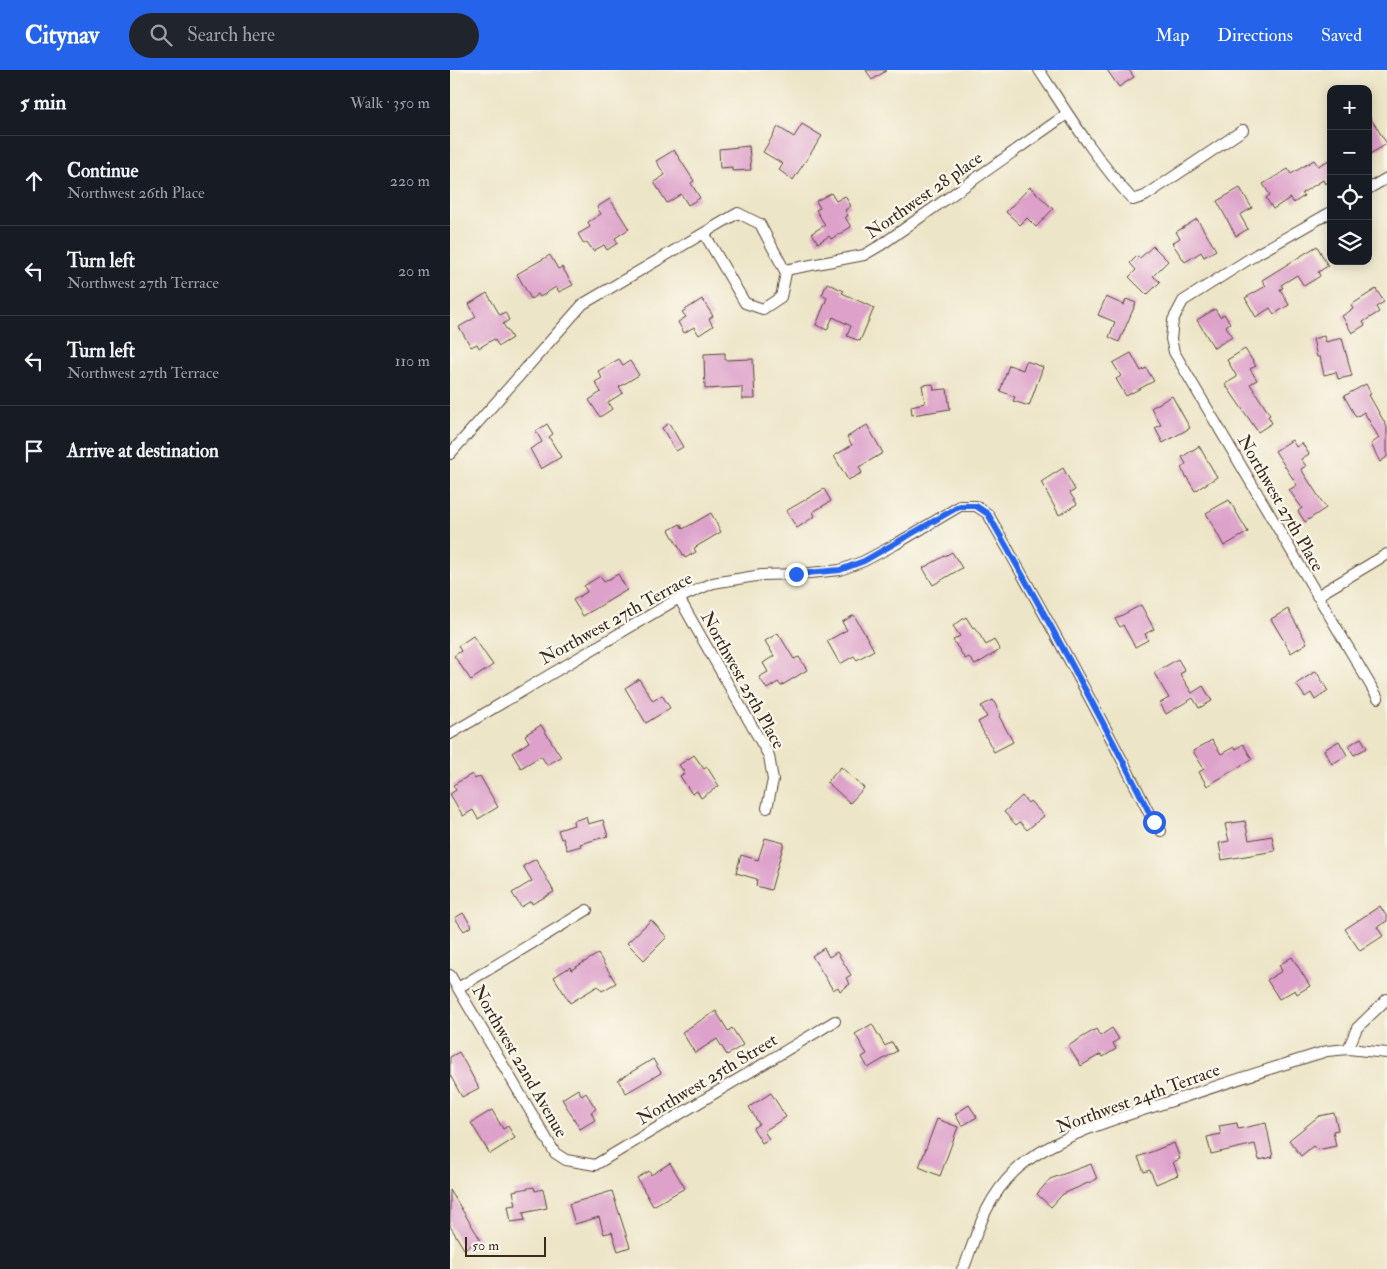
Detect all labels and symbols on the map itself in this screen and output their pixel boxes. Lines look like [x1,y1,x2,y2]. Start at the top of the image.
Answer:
street label: Northwest 28 place [861,146,988,244]
street label: Northwest 27th Place [1232,431,1329,576]
route end [785,563,808,586]
street label: Northwest 27th Terrace [536,567,697,670]
street label: Northwest 25th Place [695,607,790,753]
route start [1143,811,1166,834]
street label: Northwest 22nd Avenue [466,981,573,1142]
street label: Northwest 25th Street [633,1028,782,1130]
street label: Northwest 24th Terrace [1053,1058,1224,1139]
scale bar [465,1234,546,1257]

